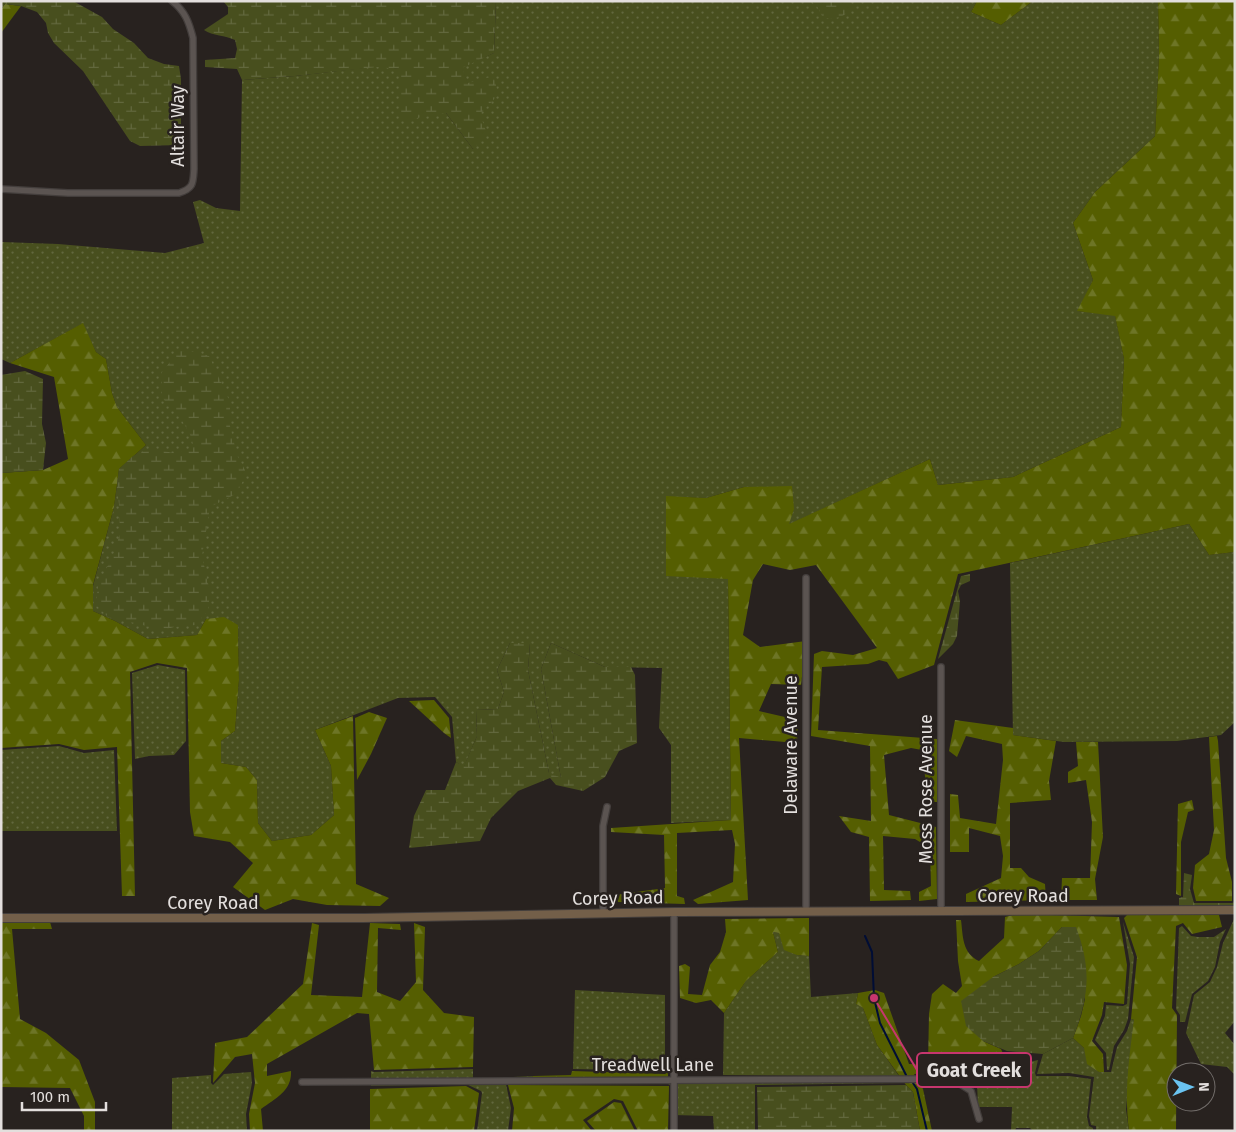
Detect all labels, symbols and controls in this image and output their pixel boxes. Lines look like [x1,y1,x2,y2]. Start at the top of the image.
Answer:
street label: Altair Way [167,85,189,167]
street label: Delaware Avenue [780,675,802,815]
street label: Moss Rose Avenue [915,714,937,864]
street label: Corey Road [977,885,1069,907]
street label: Corey Road [572,886,664,910]
street label: Corey Road [167,892,259,914]
callout: Goat Creek [917,1053,1031,1087]
street label: Treadwell Lane [592,1054,714,1076]
text: Goat Creek [927,1059,1022,1082]
north arrow [1166,1062,1216,1112]
scale bar [22,1080,106,1112]
text: N [1195,1082,1212,1092]
text: 100 m [30,1088,70,1106]

